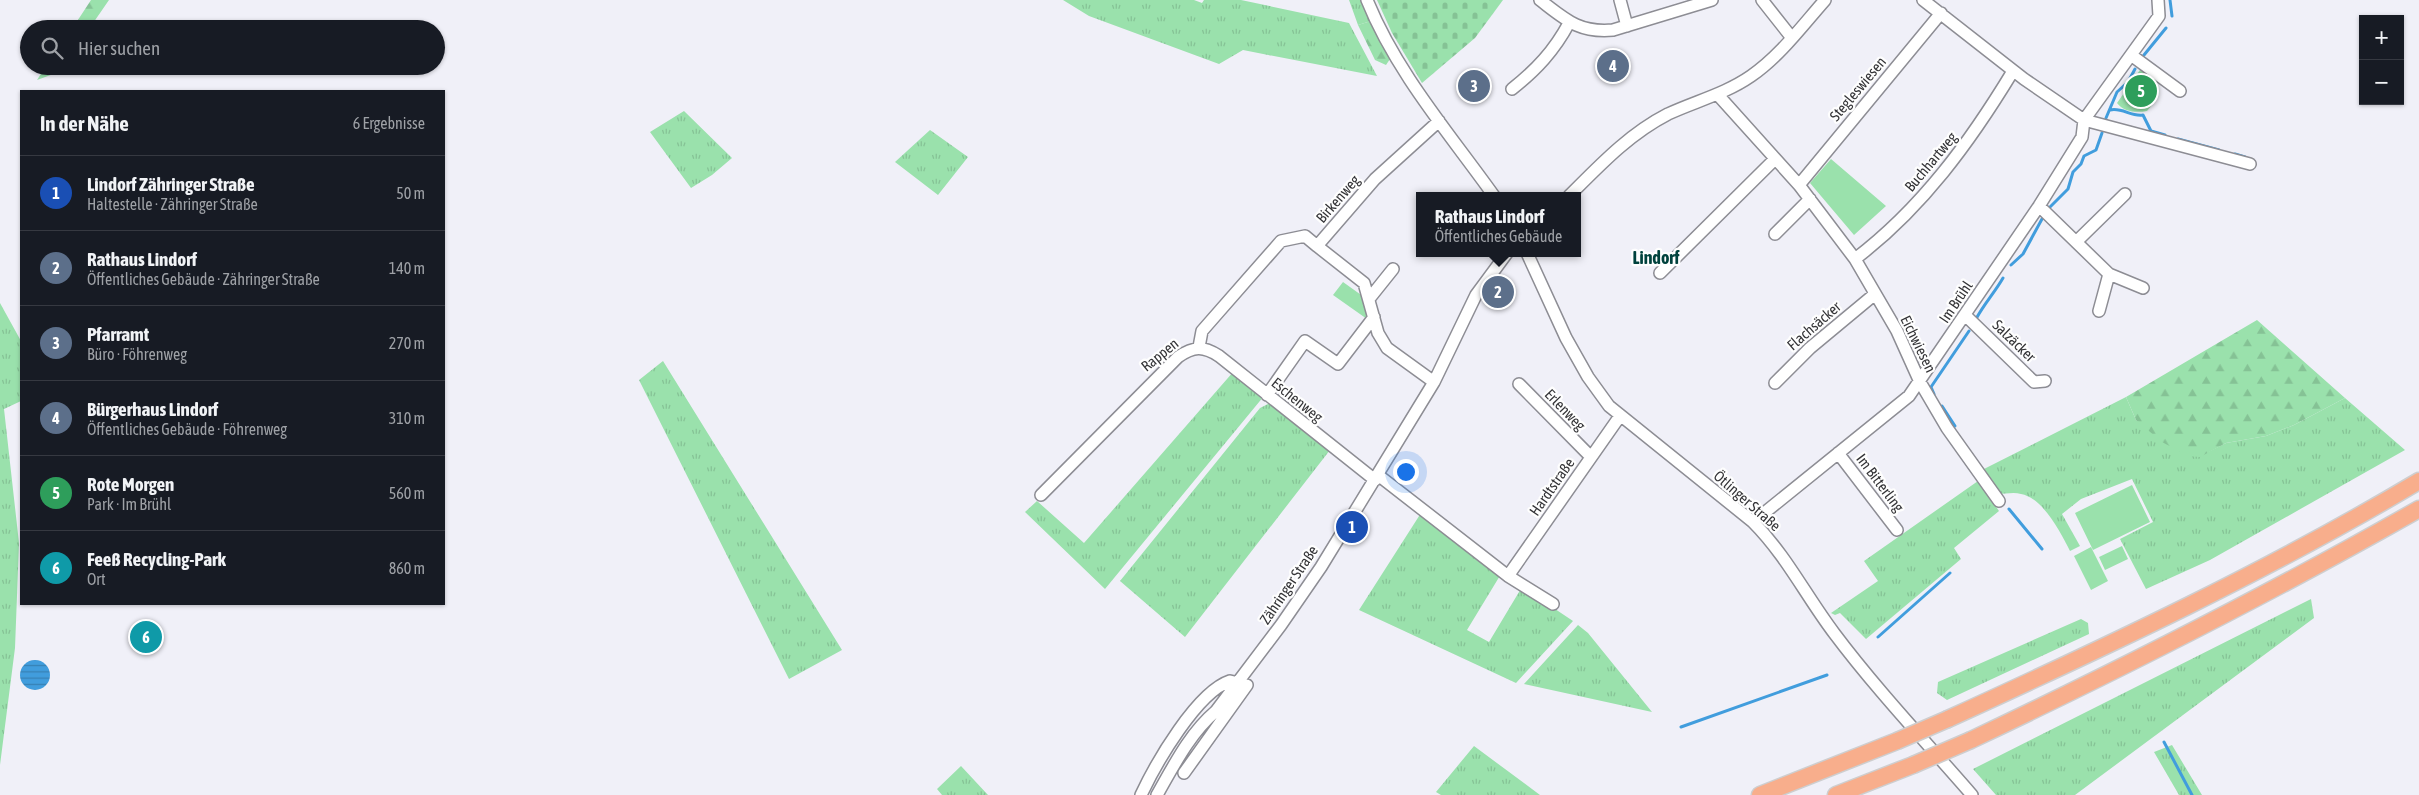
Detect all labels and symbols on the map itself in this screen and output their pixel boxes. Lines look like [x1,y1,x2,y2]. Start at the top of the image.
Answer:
pin: 4 [1597,47,1629,85]
street label: Stegleswiesen [1826,53,1889,124]
pin: 3 [1458,67,1490,105]
pin: 5 [2125,72,2157,110]
street label: Buchhartweg [1901,128,1961,195]
street label: Birkenweg [1312,171,1363,226]
district label: Lindorf [1633,247,1680,268]
pin: 2 [1482,273,1514,311]
street label: Im Brühl [1935,278,1976,326]
street label: Flachsäcker [1783,297,1844,353]
street label: Eichwiesen [1897,313,1940,375]
street label: Salzäcker [1989,316,2040,365]
street label: Rappen [1138,335,1182,375]
street label: Eschenweg [1268,374,1327,426]
street label: Erlenweg [1542,385,1589,434]
street label: Im Bitterling [1853,450,1908,515]
street label: Hardtstraße [1526,455,1578,519]
your location [1393,459,1419,485]
street label: Ötlinger Straße [1711,467,1784,534]
pin: 1 [1336,508,1368,546]
street label: Zähringer Straße [1256,542,1321,627]
pin: 6 [130,618,162,656]

